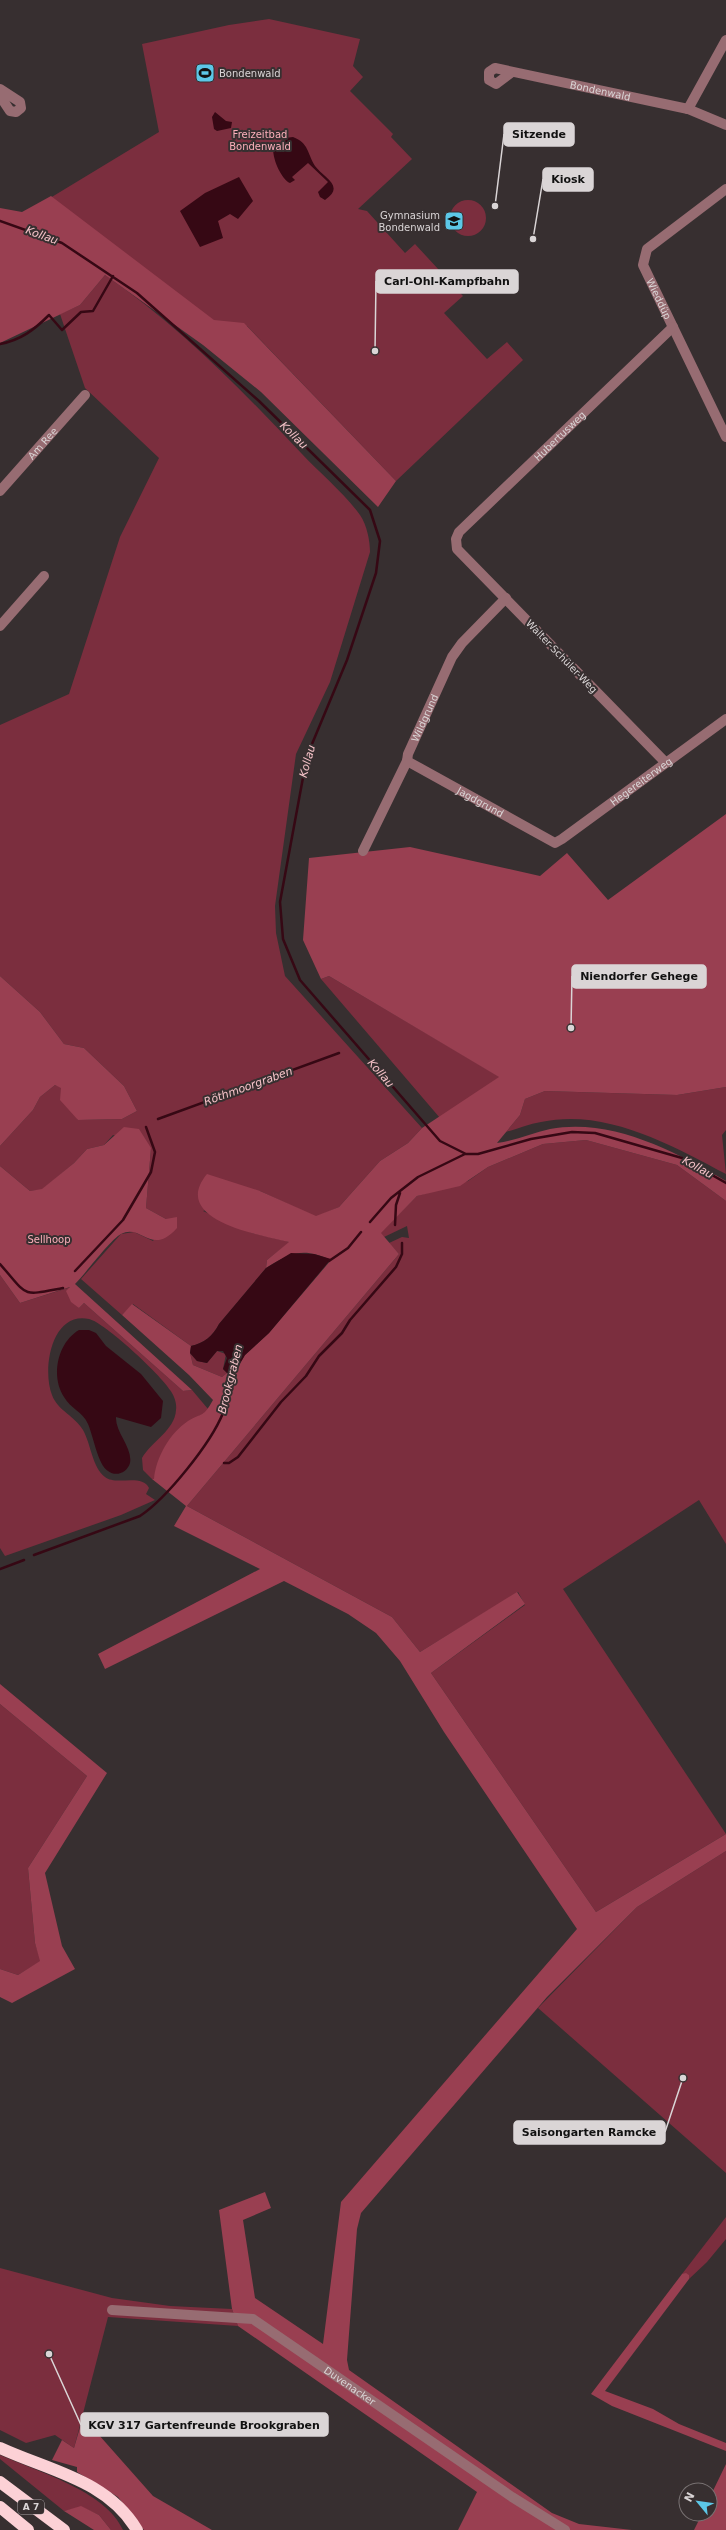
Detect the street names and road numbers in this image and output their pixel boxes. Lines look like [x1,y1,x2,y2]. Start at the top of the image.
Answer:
street label: Bondenwald [569,79,632,103]
street label: Wieddüp [644,277,673,321]
street label: Hubertusweg [532,409,588,463]
street label: Am Ree [26,425,60,462]
street label: Walter-Schüler-Weg [524,618,599,695]
street label: Wildgrund [409,692,440,744]
street label: Hegereiterweg [608,755,674,808]
street label: Jagdgrund [454,784,505,819]
street label: Duvenacker [322,2365,378,2408]
road number: A 7 [18,2500,44,2514]

